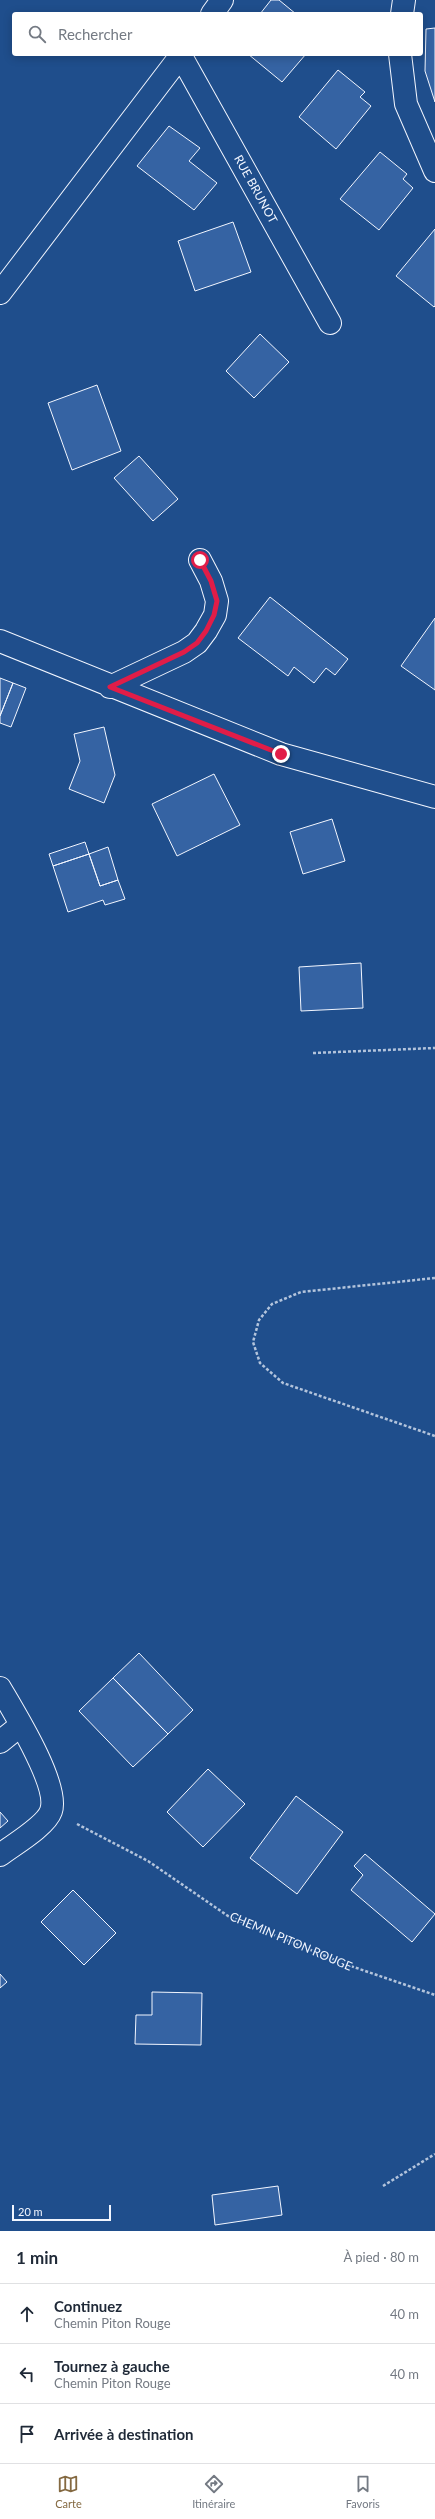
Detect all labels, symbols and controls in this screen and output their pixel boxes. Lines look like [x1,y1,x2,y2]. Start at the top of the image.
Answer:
search box [12,12,423,56]
icon: search [26,23,48,45]
text: Rechercher [58,25,132,43]
street label: RUE BRUNOT [231,152,281,226]
route start [191,551,209,569]
route end [272,745,290,763]
street label: CHEMIN PITON ROUGE [228,1908,355,1974]
scale bar [12,2203,111,2222]
text: 20 m [18,2205,43,2218]
text: 1 min [16,2247,58,2268]
text: À pied · 80 m [344,2249,419,2265]
text: Continuez [54,2297,122,2315]
icon: ahead [16,2303,38,2325]
text: 40 m [390,2306,419,2322]
text: Chemin Piton Rouge [54,2315,171,2331]
text: Tournez à gauche [54,2357,170,2375]
icon: left [16,2363,38,2385]
text: 40 m [390,2366,419,2382]
text: Chemin Piton Rouge [54,2375,171,2391]
icon: arrive [16,2423,38,2445]
text: Arrivée à destination [54,2425,193,2443]
tab: Carte [55,2473,82,2510]
tab: Itinéraire [192,2473,235,2510]
tab: Favoris [346,2473,380,2510]

